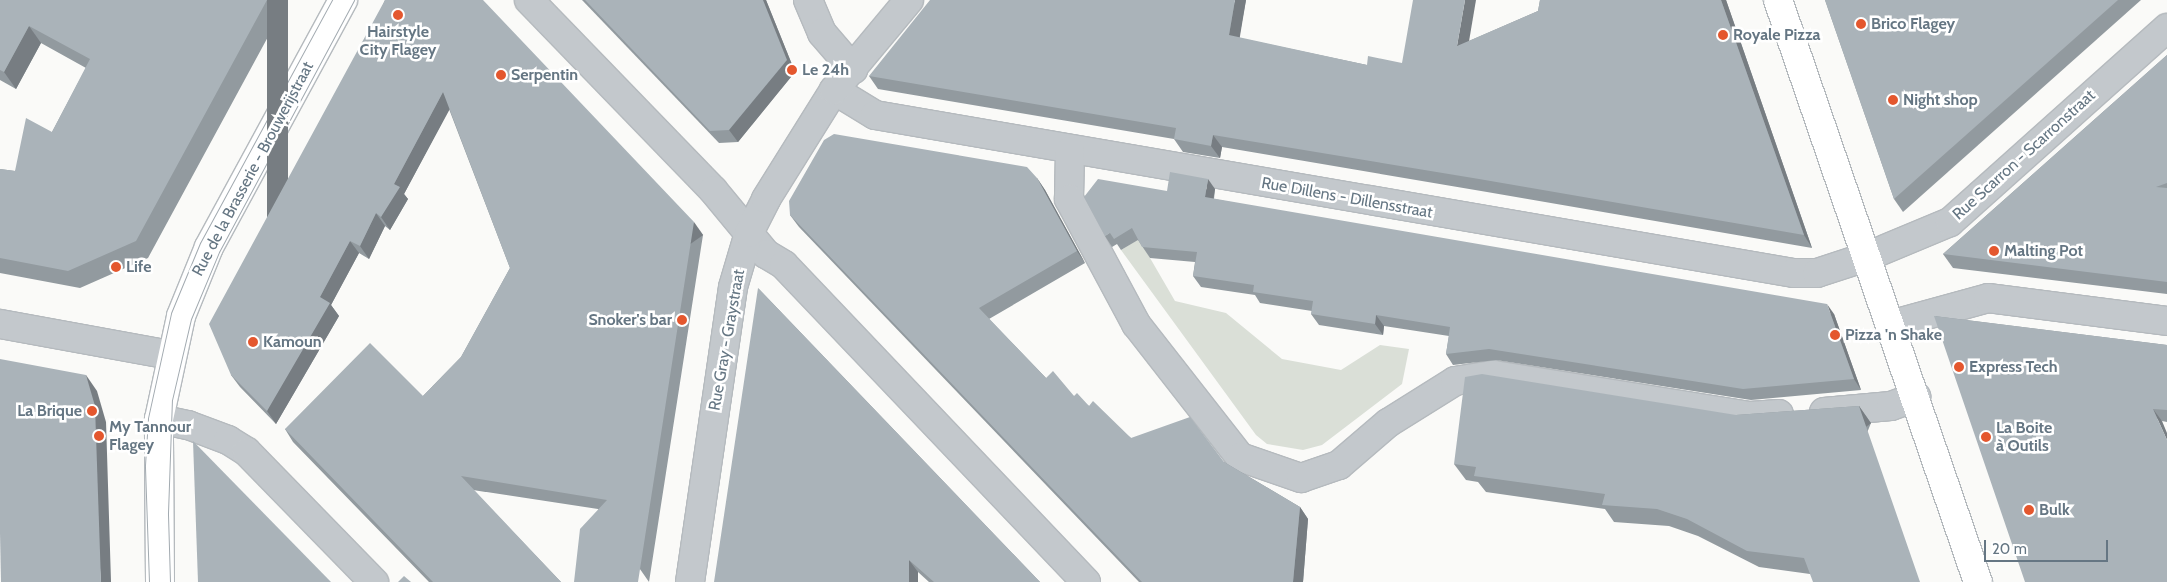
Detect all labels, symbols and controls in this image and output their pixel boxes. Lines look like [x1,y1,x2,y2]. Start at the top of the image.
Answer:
marker: Hairstyle City Flagey [392,9,404,21]
place label: Brico Flagey [1871,14,1955,34]
marker: Brico Flagey [1855,18,1867,30]
place label: Hairstyle City Flagey [360,22,436,60]
place label: Royale Pizza [1733,25,1820,45]
marker: Royale Pizza [1717,29,1729,41]
street label: Rue de la Brasserie - Brouwerijstraat [188,58,318,280]
place label: Le 24h [802,60,849,80]
marker: Le 24h [786,64,798,76]
place label: Serpentin [511,65,578,85]
marker: Serpentin [495,69,507,81]
street label: Rue Scarron - Scarronstraat [1949,86,2099,224]
place label: Night shop [1903,90,1978,110]
marker: Night shop [1887,94,1899,106]
street label: Rue Dillens - Dillensstraat [1260,173,1434,223]
place label: Malting Pot [2004,241,2083,261]
marker: Malting Pot [1988,245,2000,257]
place label: Life [126,257,151,277]
marker: Life [110,261,122,273]
street label: Rue Gray - Graystraat [705,268,749,412]
place label: Snoker's bar [588,310,672,330]
marker: Snoker's bar [676,314,688,326]
place label: Pizza 'n Shake [1845,325,1942,345]
marker: Pizza 'n Shake [1829,329,1841,341]
place label: Kamoun [263,332,322,352]
marker: Kamoun [247,336,259,348]
place label: Express Tech [1969,357,2058,377]
marker: Express Tech [1953,361,1965,373]
place label: La Brique [17,401,82,421]
marker: La Brique [86,405,98,417]
place label: My Tannour Flagey [109,417,191,455]
place label: La Boite à Outils [1996,418,2052,456]
marker: My Tannour Flagey [93,430,105,442]
marker: La Boite à Outils [1980,431,1992,443]
place label: Bulk [2039,500,2070,520]
marker: Bulk [2023,504,2035,516]
scale bar [1987,530,2111,562]
text: 20 m [1992,540,2027,558]

